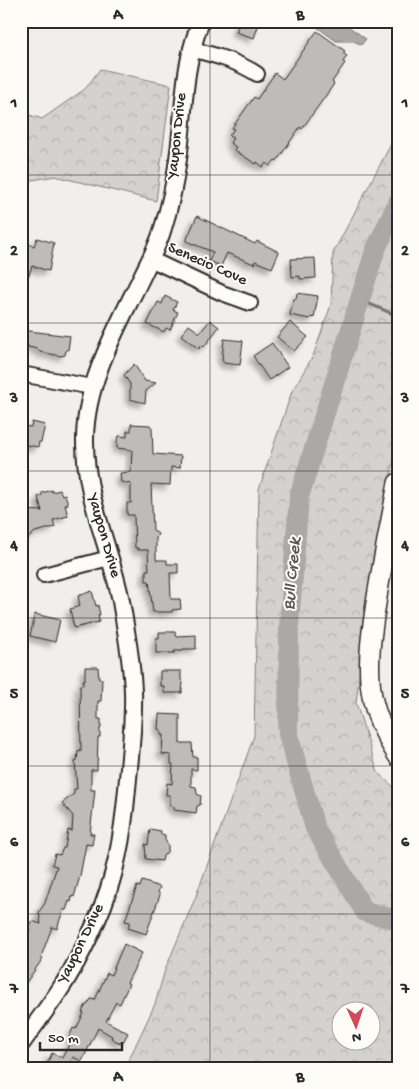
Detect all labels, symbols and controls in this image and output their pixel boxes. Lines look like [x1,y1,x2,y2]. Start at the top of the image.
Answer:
text: A [112,7,124,26]
text: B [295,7,305,26]
street label: Yaupon Drive [164,91,192,182]
text: 1 [10,95,17,114]
text: 1 [401,95,408,114]
street label: Senecio Cove [164,239,250,291]
text: 2 [10,243,18,262]
text: 2 [401,243,409,262]
text: 3 [9,390,18,409]
text: 3 [400,390,409,409]
street label: Yaupon Drive [81,490,124,581]
water label: Bull Creek [279,535,307,611]
text: 4 [9,538,18,557]
text: 4 [400,538,409,557]
text: 5 [10,686,19,705]
text: 5 [401,686,410,705]
text: 6 [10,834,19,853]
text: 6 [401,834,410,853]
street label: Yaupon Drive [54,900,110,989]
text: 7 [9,981,19,1000]
text: 7 [400,981,410,1000]
north arrow [332,1002,382,1052]
scale bar [40,1019,122,1051]
text: N [352,1028,362,1045]
text: 50 m [48,1030,79,1048]
text: A [112,1069,124,1088]
text: B [295,1069,305,1088]

